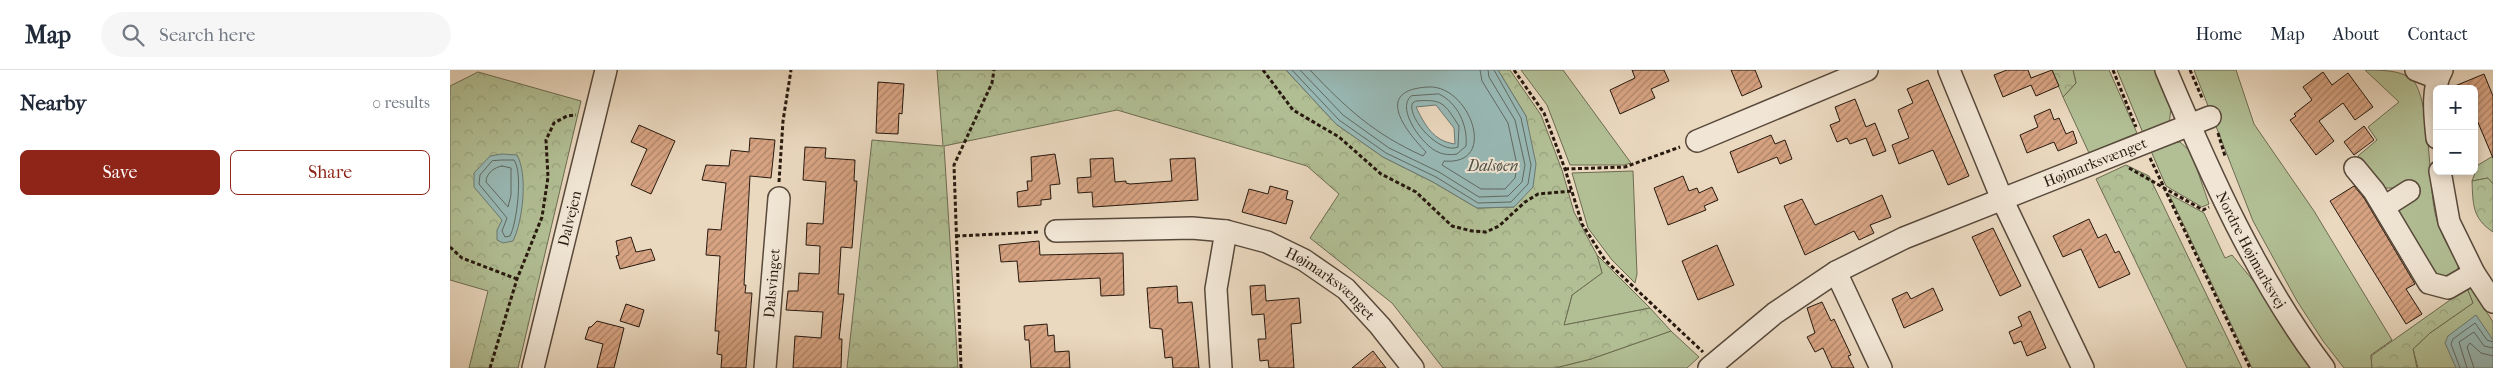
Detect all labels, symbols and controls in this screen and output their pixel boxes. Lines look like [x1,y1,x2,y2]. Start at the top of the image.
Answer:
search box [101,12,451,57]
text: Map [25,21,71,49]
icon: search [119,21,147,49]
text: Search here [159,24,255,46]
text: Home [2195,24,2242,45]
text: Map [2270,24,2305,45]
text: About [2333,24,2379,45]
text: Contact [2407,24,2468,45]
map controls [2433,85,2478,175]
button: + [2433,85,2478,130]
text: Nearby [20,91,86,115]
text: 0 results [372,93,430,112]
button: − [2433,130,2478,175]
street label: Højmarksvænget [2041,134,2150,191]
button: Save [20,150,220,195]
button: Share [230,150,430,195]
water label: Dalsøen [1466,156,1519,175]
street label: Dalvejen [554,188,585,248]
street label: Nordre Højmarksvej [2212,188,2290,312]
street label: Højmarksvænget [1282,243,1379,324]
street label: Dalsvinget [760,247,784,319]

